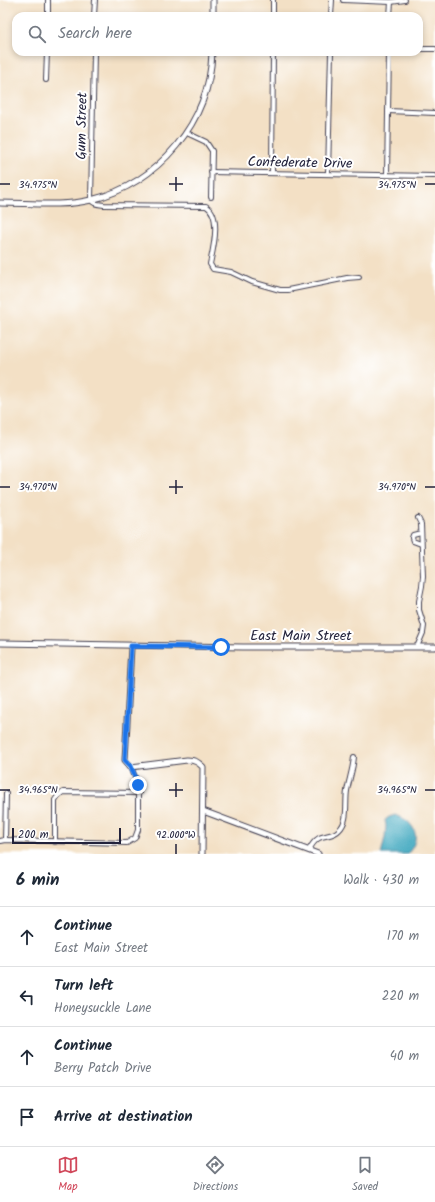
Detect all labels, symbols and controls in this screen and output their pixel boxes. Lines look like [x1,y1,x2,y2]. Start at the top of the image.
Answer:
search box [12,12,423,56]
text: Search here [58,22,132,46]
icon: search [26,23,48,45]
street label: Gum Street [70,91,94,160]
street label: Confederate Drive [247,151,353,175]
text: 34.975°N [19,177,58,193]
text: 34.975°N [378,177,417,193]
text: 34.970°N [19,479,57,495]
text: 34.970°N [378,479,416,495]
street label: East Main Street [250,625,352,647]
route start [212,638,230,656]
route end [129,776,147,794]
text: 34.965°N [18,782,58,798]
text: 34.965°N [377,782,417,798]
scale bar [12,826,121,845]
text: 200 m [18,826,49,844]
text: 92.000°W [156,827,196,843]
text: 6 min [16,867,60,894]
text: Walk · 430 m [343,870,419,891]
text: Continue [54,914,112,938]
icon: ahead [16,926,38,948]
text: 170 m [387,926,419,947]
text: East Main Street [54,938,148,959]
text: Turn left [54,974,114,998]
icon: left [16,986,38,1008]
text: 220 m [382,986,419,1007]
text: Honeysuckle Lane [54,998,151,1019]
text: Continue [54,1034,112,1058]
icon: ahead [16,1046,38,1068]
text: 40 m [390,1046,419,1067]
text: Berry Patch Drive [54,1058,151,1079]
text: Arrive at destination [54,1105,193,1129]
icon: arrive [16,1106,38,1128]
tab: Map [57,1154,79,1196]
tab: Directions [193,1154,238,1196]
tab: Saved [352,1154,378,1196]

